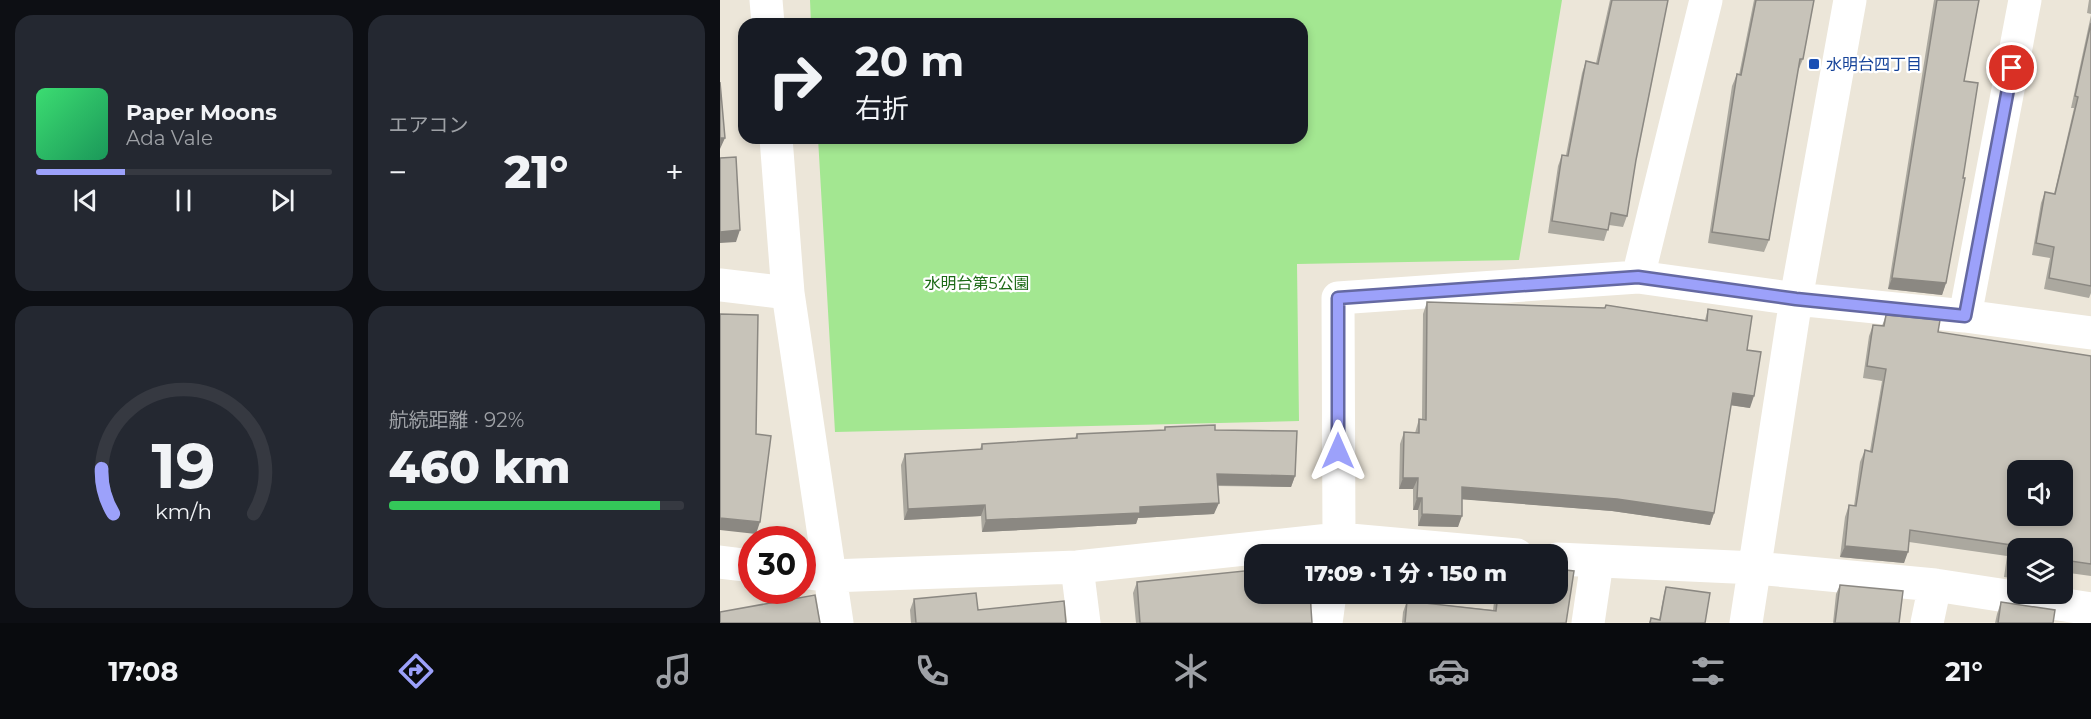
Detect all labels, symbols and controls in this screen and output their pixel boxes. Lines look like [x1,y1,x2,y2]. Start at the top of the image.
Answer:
text: 20 m [855,35,964,87]
icon: right [756,42,834,120]
pin [1986,42,2037,93]
icon: arrive [1995,51,2028,84]
place label: 水明台四丁目 [1826,55,1922,74]
marker: 水明台四丁目 [1807,57,1821,71]
text: 右折 [855,92,909,125]
text: Paper Moons [126,99,277,126]
text: エアコン [389,113,469,137]
text: Ada Vale [126,126,213,150]
text: 21° [504,144,568,199]
text: − [389,152,407,192]
text: + [665,152,684,192]
icon: previous [69,184,102,217]
icon: pause [167,184,200,217]
icon: next [266,184,299,217]
park label: 水明台第5公園 [924,274,1030,293]
text: 航続距離 · 92% [389,408,524,432]
position arrow [1306,419,1370,483]
text: 19 [152,428,216,504]
text: 460 km [389,439,571,494]
map controls [2007,460,2073,604]
button: sound [2007,460,2073,526]
text: km/h [155,498,212,524]
speed limit sign: 30 [738,526,816,604]
button: layers [2007,538,2073,604]
text: 17:09 · 1 分 · 150 m [1305,560,1507,587]
icon: directions [395,650,437,692]
icon: music [653,650,695,692]
icon: phone [911,650,953,692]
icon: climate [1170,650,1212,692]
icon: car [1428,650,1470,692]
icon: filters [1687,650,1729,692]
text: 17:08 [108,655,178,688]
text: 21° [1945,655,1983,688]

